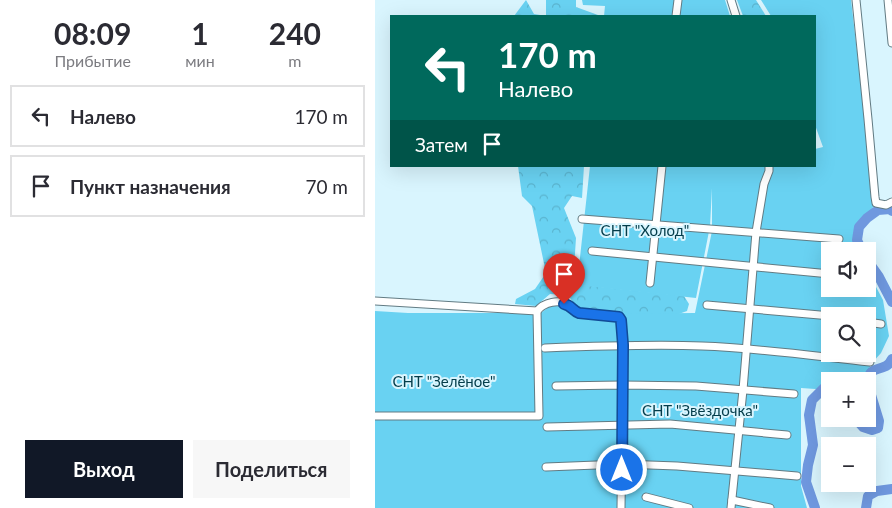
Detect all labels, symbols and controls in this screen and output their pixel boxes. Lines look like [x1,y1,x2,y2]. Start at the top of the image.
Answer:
text: 08:09 [54,15,131,51]
text: 1 [191,15,209,51]
text: 240 [269,15,321,51]
text: 170 m [498,33,597,75]
icon: left [415,35,480,100]
text: Прибытие [54,51,131,70]
text: мин [185,51,215,70]
text: m [288,51,301,70]
text: Налево [498,75,573,102]
icon: left [27,102,55,130]
text: Налево [70,105,136,128]
text: 170 m [294,105,348,128]
icon: arrive [478,130,506,158]
text: Затем [415,133,468,156]
icon: arrive [27,172,55,200]
text: Пункт назначения [70,175,231,198]
text: 70 m [305,175,348,198]
park label: СНТ "Холод" [601,221,689,239]
map controls [821,242,876,492]
button: sound [821,242,876,297]
pin [543,253,585,304]
icon: arrive [550,260,578,288]
button: search [821,307,876,362]
park label: СНТ "Зелёное" [392,372,496,390]
button: + [821,372,876,427]
park label: СНТ "Звёздочка" [642,401,758,419]
button: − [821,437,876,492]
button: Выход [25,440,183,498]
button: Поделиться [193,440,350,498]
position arrow [595,443,647,495]

